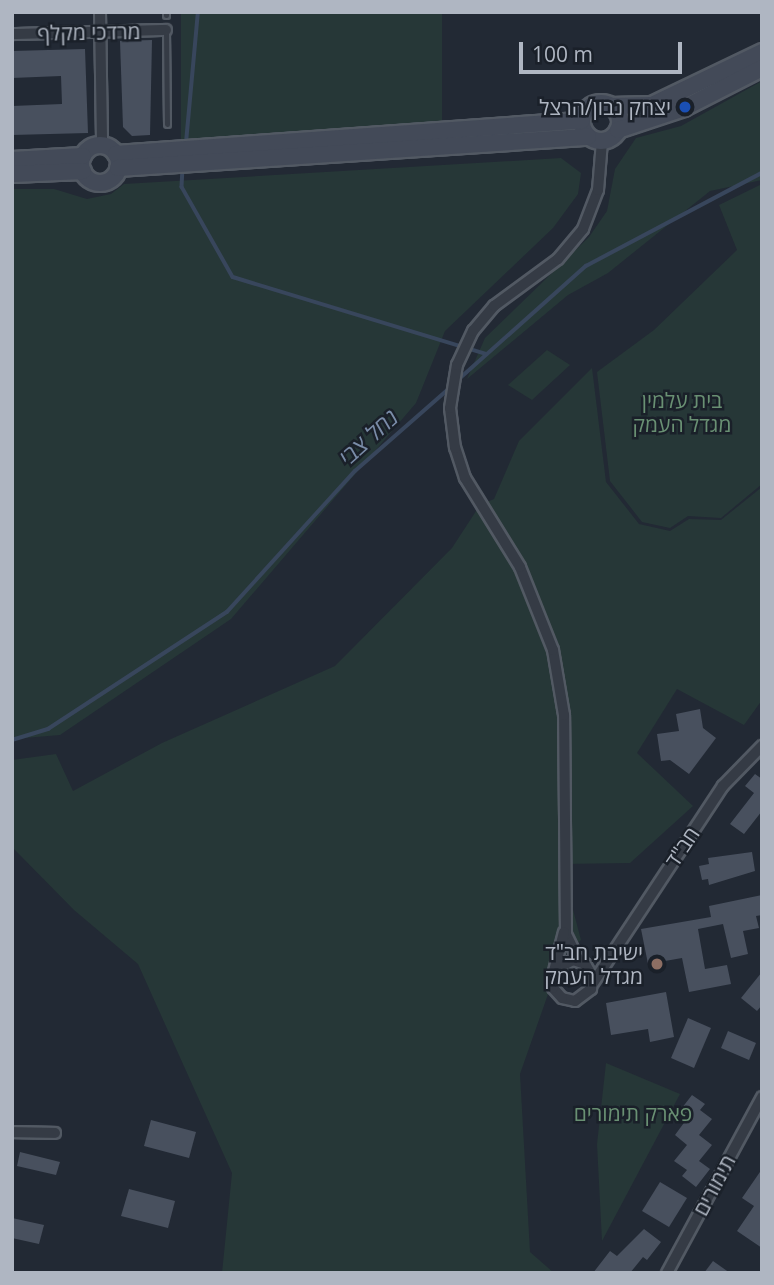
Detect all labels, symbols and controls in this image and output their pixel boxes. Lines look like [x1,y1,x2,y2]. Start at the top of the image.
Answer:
street label: מרדכי מקלף [37,19,141,45]
scale bar [522,28,685,72]
text: 100 m [532,40,593,68]
place label: יצחק נבון/הרצל [539,94,671,120]
marker: יצחק נבון/הרצל [677,99,693,115]
park label: בית עלמין מגדל העמק [633,387,731,437]
water label: נחל צבי [333,403,403,471]
street label: חב"ד [659,822,705,872]
place label: ישיבת חב"ד מגדל העמק [544,939,643,989]
marker: ישיבת חב"ד מגדל העמק [649,956,665,972]
park label: פארק תימורים [574,1100,692,1126]
street label: תימורים [688,1150,740,1220]

